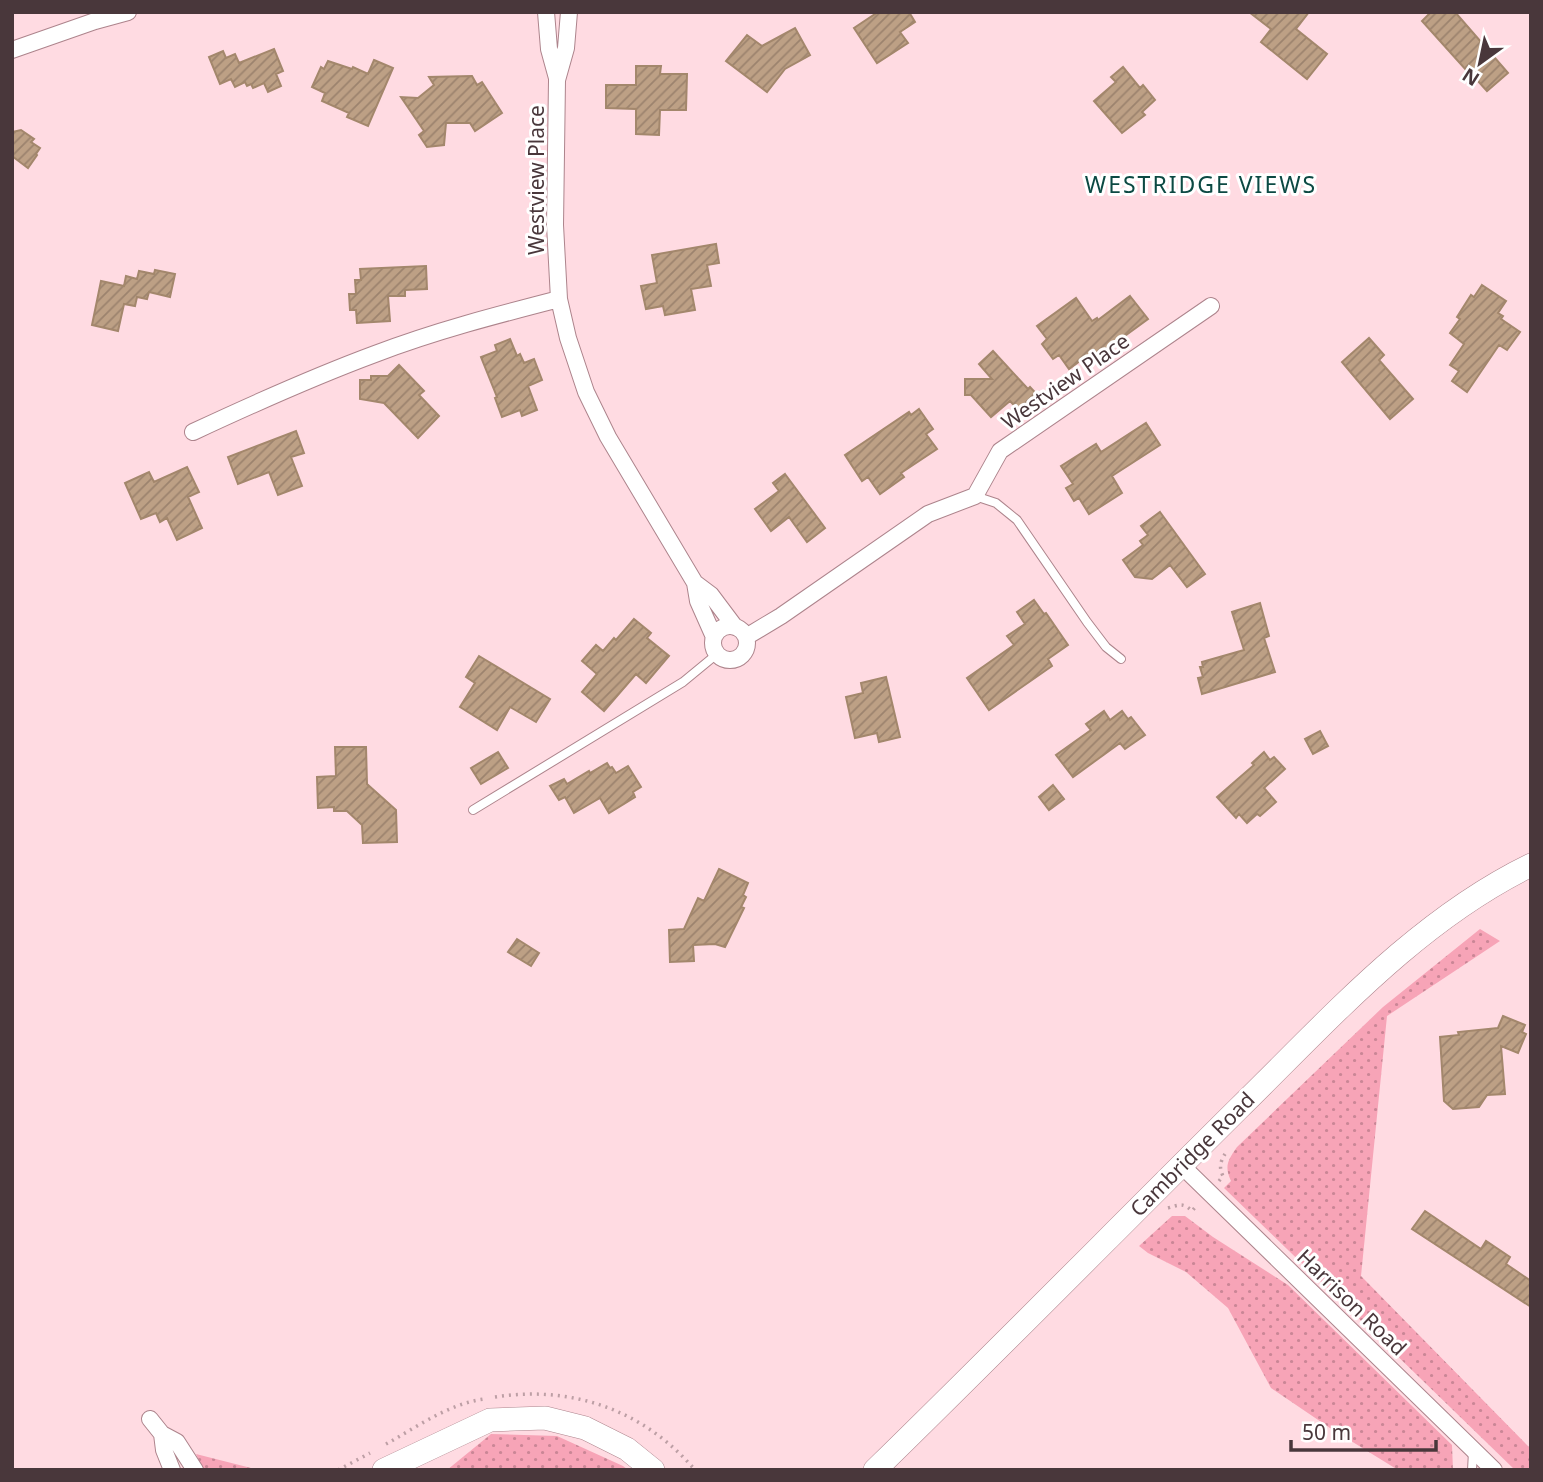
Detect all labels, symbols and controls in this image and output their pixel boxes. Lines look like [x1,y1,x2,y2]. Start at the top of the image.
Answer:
north arrow [1445,28,1515,98]
text: N [1457,62,1484,92]
street label: Westview Place [522,105,550,255]
district label: WESTRIDGE VIEWS [1085,168,1317,200]
street label: Westview Place [996,327,1134,435]
street label: Cambridge Road [1124,1086,1260,1222]
street label: Harrison Road [1291,1243,1413,1361]
scale bar [1291,1408,1436,1452]
text: 50 m [1302,1418,1351,1446]

